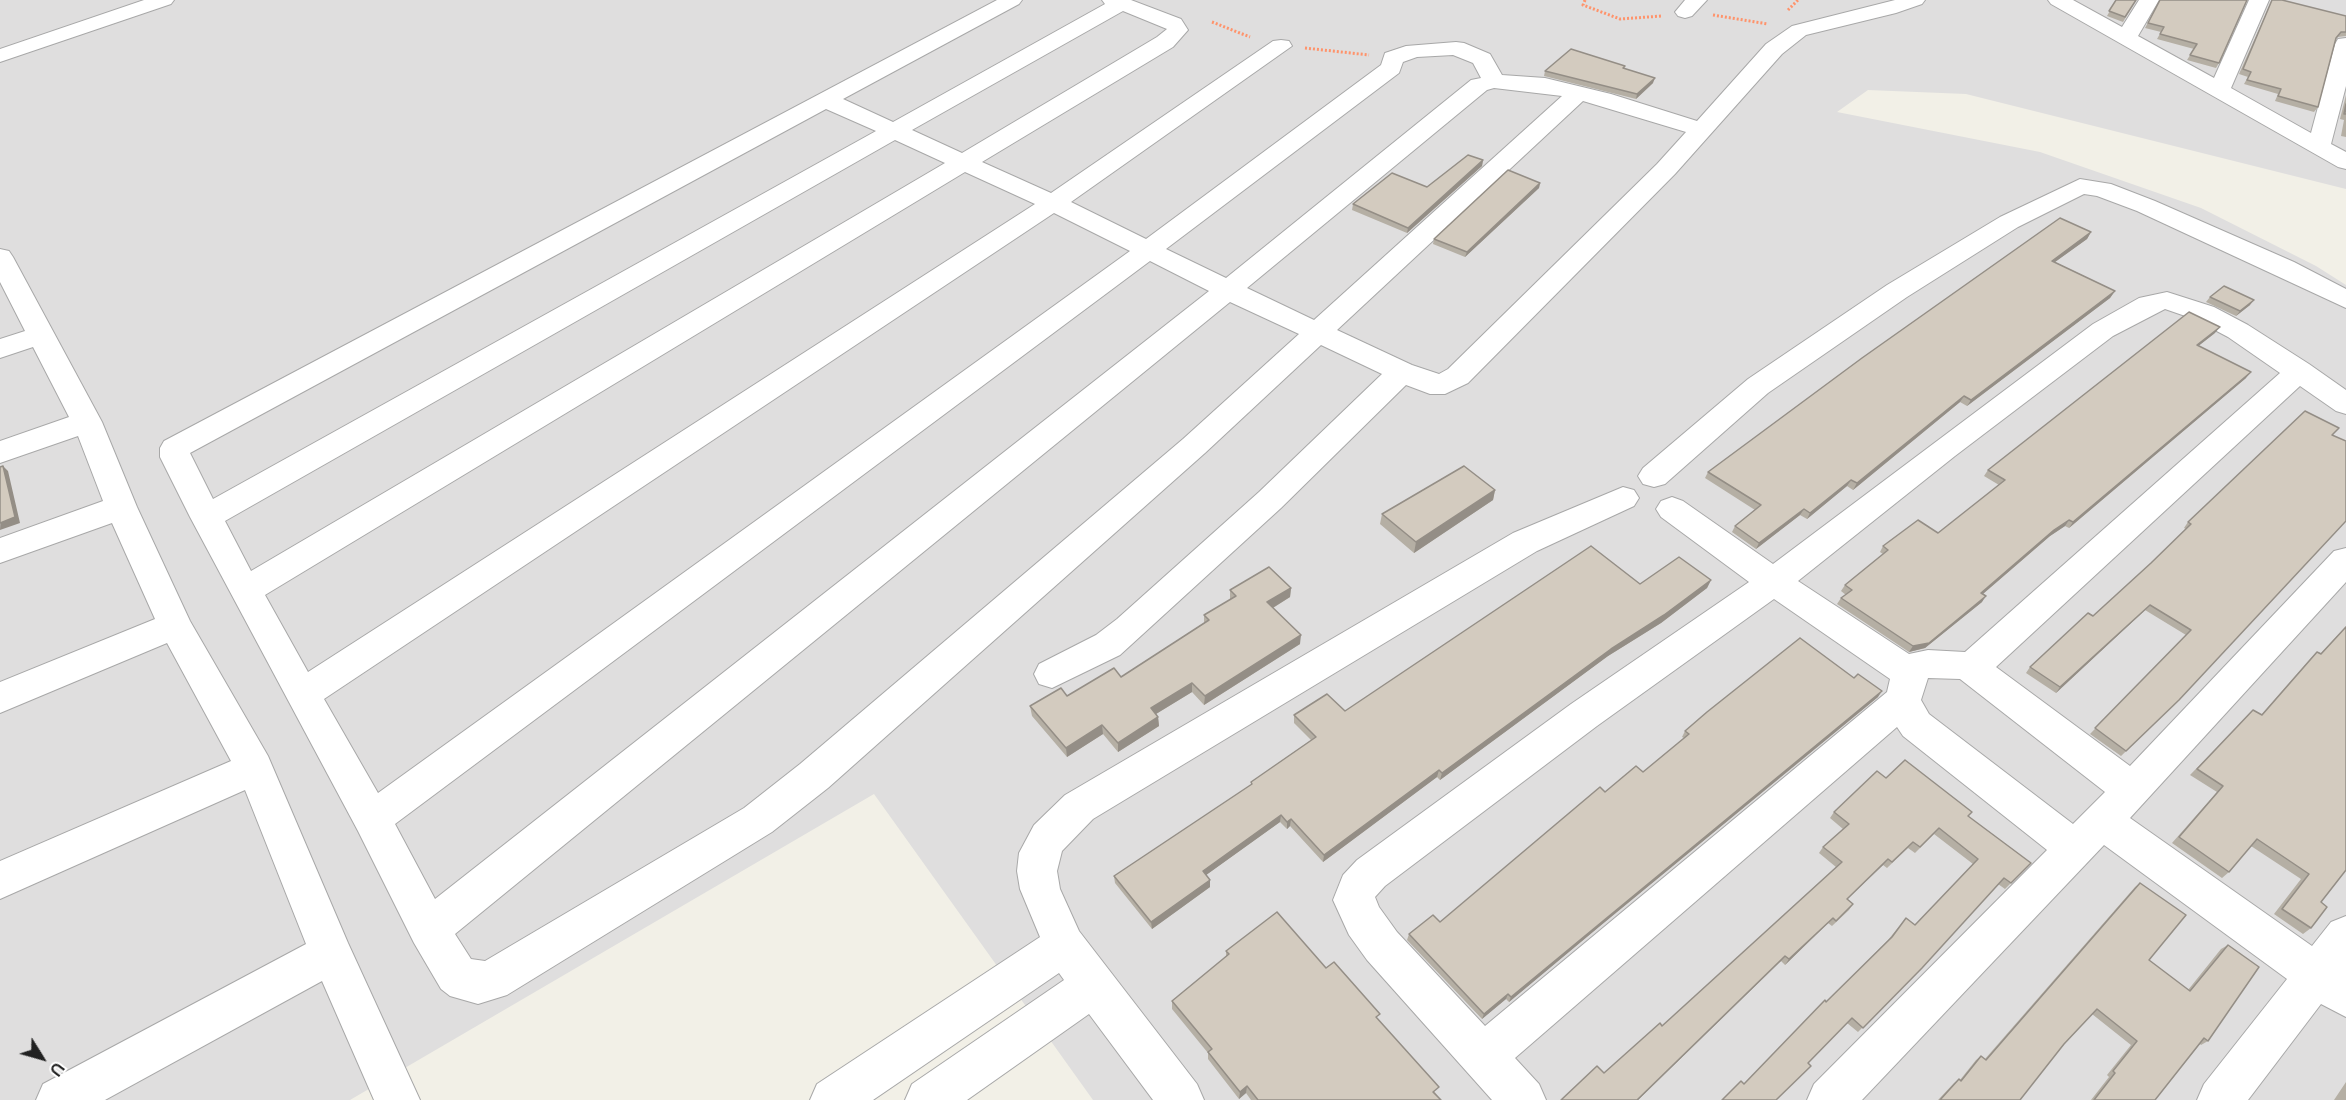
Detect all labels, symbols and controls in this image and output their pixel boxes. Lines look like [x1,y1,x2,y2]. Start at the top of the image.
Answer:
north arrow [12,1028,72,1088]
text: U [46,1059,68,1080]

